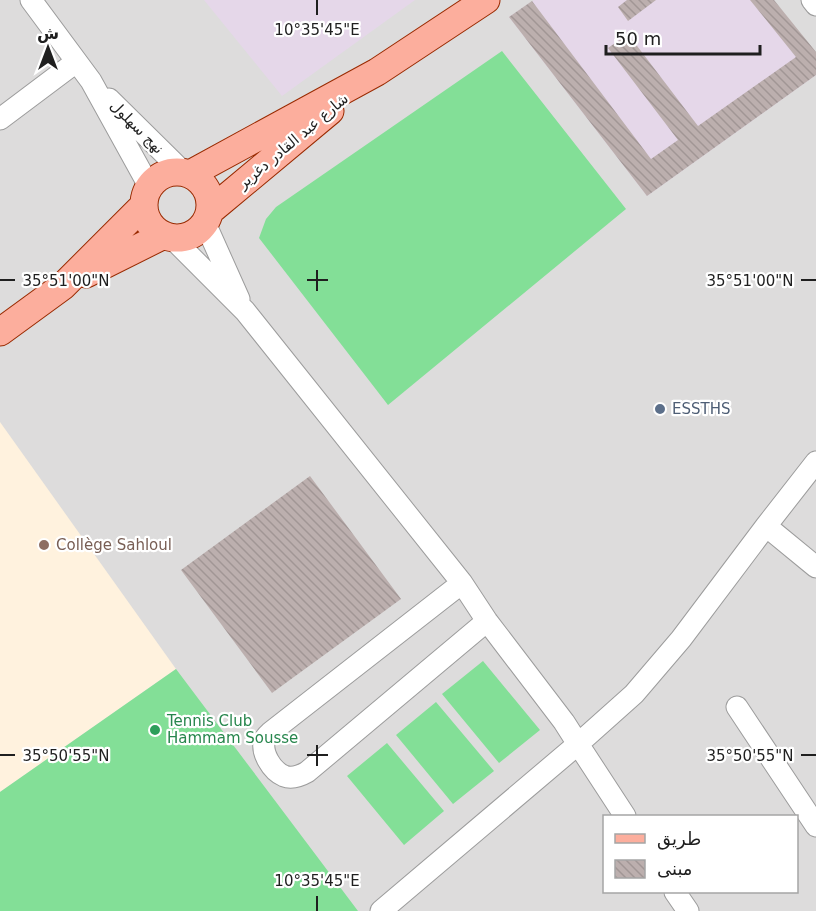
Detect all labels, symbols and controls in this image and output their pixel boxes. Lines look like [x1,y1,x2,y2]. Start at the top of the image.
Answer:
north arrow [18,18,78,78]
scale bar [606,18,760,56]
text: 10°35'45"E [274,21,360,39]
text: ش [37,24,59,43]
text: 50 m [615,28,661,49]
street label: شارع عبد القادر دغرير [233,89,352,193]
street label: نهج سهلول [106,96,168,158]
text: 35°51'00"N [22,272,110,290]
text: 35°51'00"N [706,272,794,290]
place label: ESSTHS [672,400,730,418]
marker: ESSTHS [653,402,667,416]
place label: Collège Sahloul [56,536,172,554]
marker: Collège Sahloul [37,538,51,552]
place label: Tennis Club Hammam Sousse [166,712,298,747]
marker: Tennis Club Hammam Sousse [148,723,162,737]
text: 35°50'55"N [22,747,110,765]
text: 35°50'55"N [706,747,794,765]
legend [603,815,798,893]
text: طريق [657,828,701,850]
text: مبنى [657,858,693,879]
text: 10°35'45"E [274,872,360,890]

